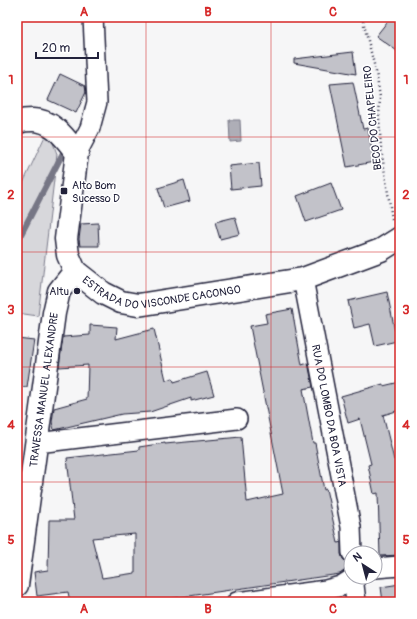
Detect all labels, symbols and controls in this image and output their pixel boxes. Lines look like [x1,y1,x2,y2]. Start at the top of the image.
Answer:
text: A [80,4,89,20]
text: B [204,4,212,20]
text: C [329,4,337,20]
scale bar [36,34,98,60]
text: 20 m [42,41,71,56]
street label: BECO DO CHAPELEIRO [361,65,384,171]
text: 1 [8,72,14,88]
text: 1 [403,72,409,88]
place label: Alto Bom Sucesso D [72,179,120,205]
marker: Alto Bom Sucesso D [59,186,69,196]
text: 2 [7,187,15,203]
text: 2 [402,187,410,203]
street label: ESTRADA DO VISCONDE CACONGO [80,273,242,312]
place label: Altu [49,285,69,298]
marker: Altu [72,286,82,296]
text: 3 [7,302,15,318]
text: 3 [402,302,410,318]
street label: TRAVESSA MANUEL ALEXANDRE [27,311,61,468]
street label: RUA DO LOMBO DA BOA VISTA [309,343,349,488]
text: 4 [7,417,15,433]
text: 4 [402,417,410,433]
text: 5 [7,532,15,548]
text: 5 [402,532,410,548]
north arrow [343,545,383,585]
text: N [351,550,365,565]
text: A [80,601,89,617]
text: B [204,601,212,617]
text: C [329,601,337,617]

